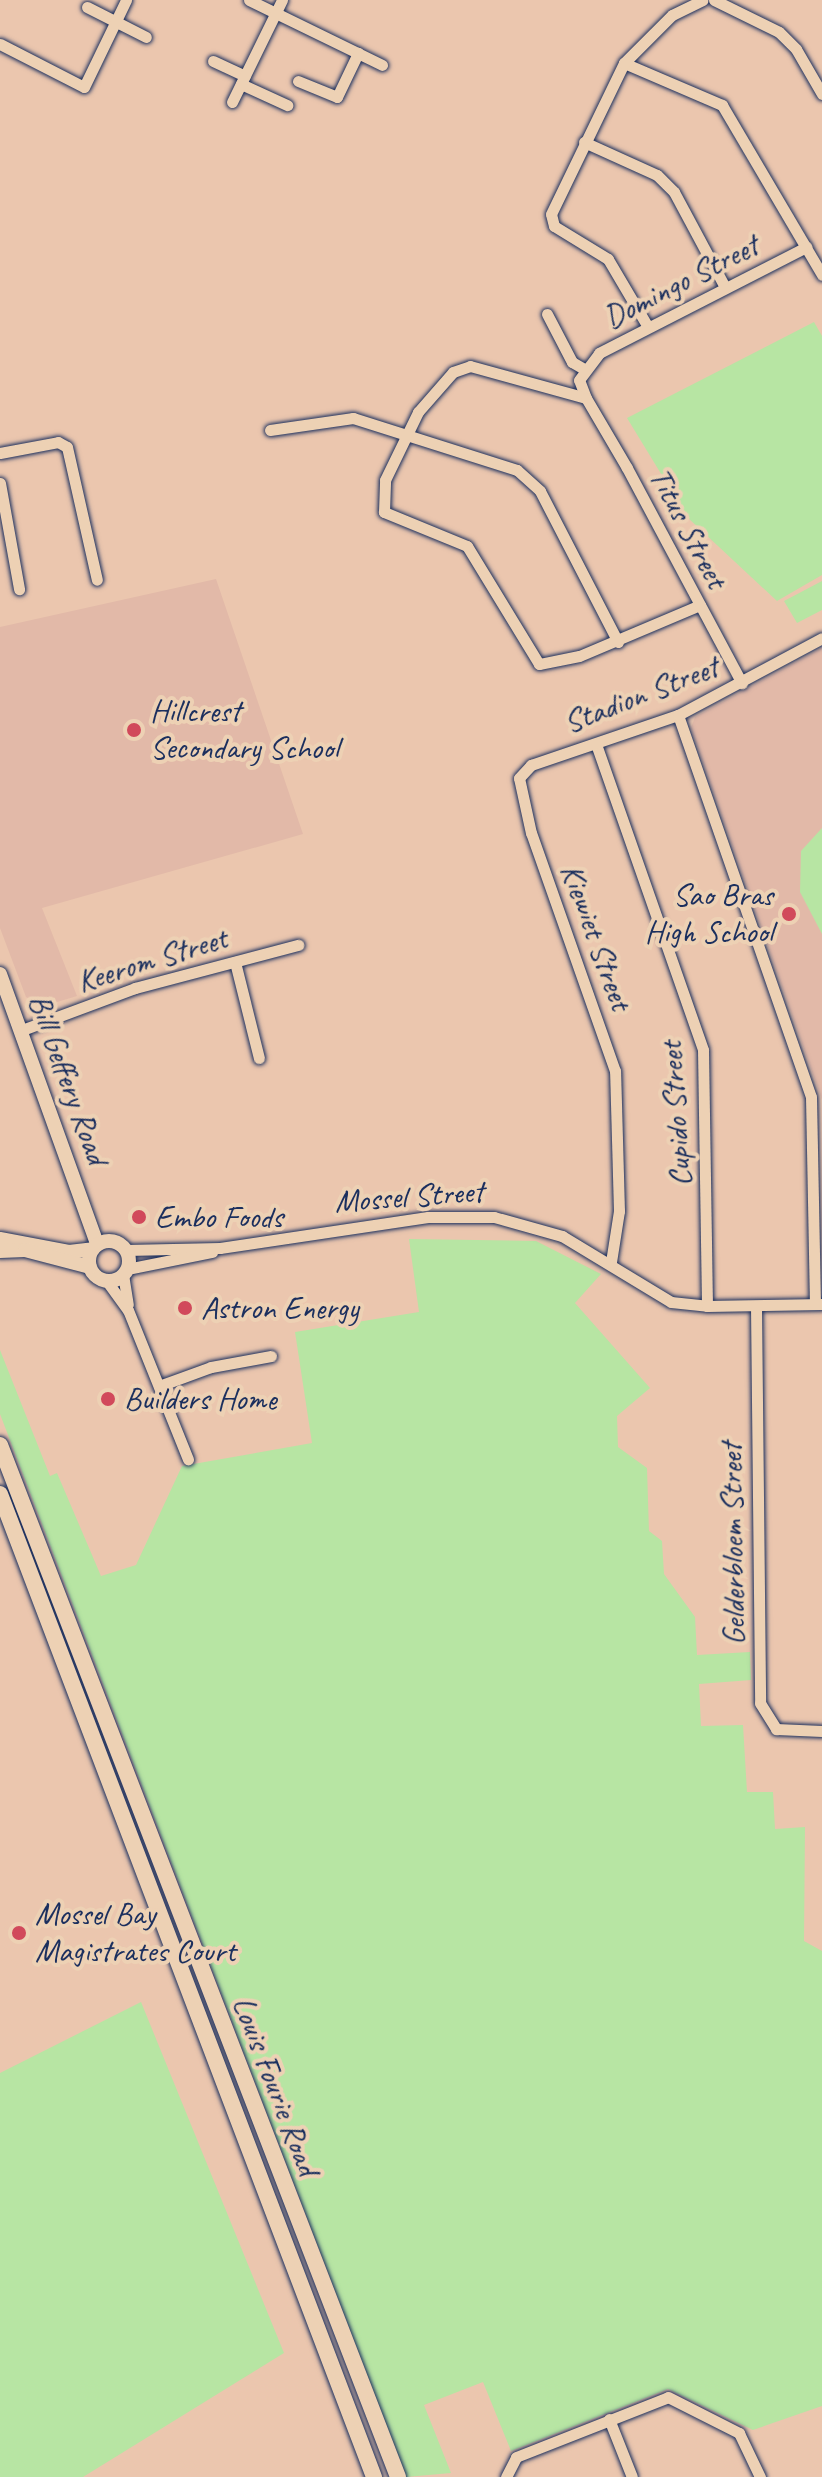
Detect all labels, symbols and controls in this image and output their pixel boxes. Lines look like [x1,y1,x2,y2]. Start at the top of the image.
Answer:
street label: Domingo Street [597,227,765,337]
street label: Titus Street [640,461,736,595]
street label: Stadion Street [558,648,724,742]
place label: Hillcrest Secondary School [150,693,337,768]
marker: Hillcrest Secondary School [125,721,143,739]
street label: Kiewiet Street [552,858,640,1016]
place label: Sao Bras High School [646,877,773,952]
marker: Sao Bras High School [780,905,798,923]
street label: Keerom Street [72,919,232,1001]
street label: Bill Geffery Road [20,989,116,1169]
street label: Cupido Street [652,1040,700,1188]
street label: Mossel Street [333,1173,485,1221]
place label: Embo Foods [155,1198,283,1236]
marker: Embo Foods [130,1208,148,1226]
place label: Astron Energy [201,1289,359,1327]
marker: Astron Energy [176,1299,194,1317]
place label: Builders Home [124,1380,275,1418]
marker: Builders Home [99,1390,117,1408]
street label: Gelderbloem Street [712,1442,754,1646]
place label: Mossel Bay Magistrates Court [35,1896,236,1971]
marker: Mossel Bay Magistrates Court [10,1924,28,1942]
street label: Louis Fourie Road [223,1992,327,2180]

